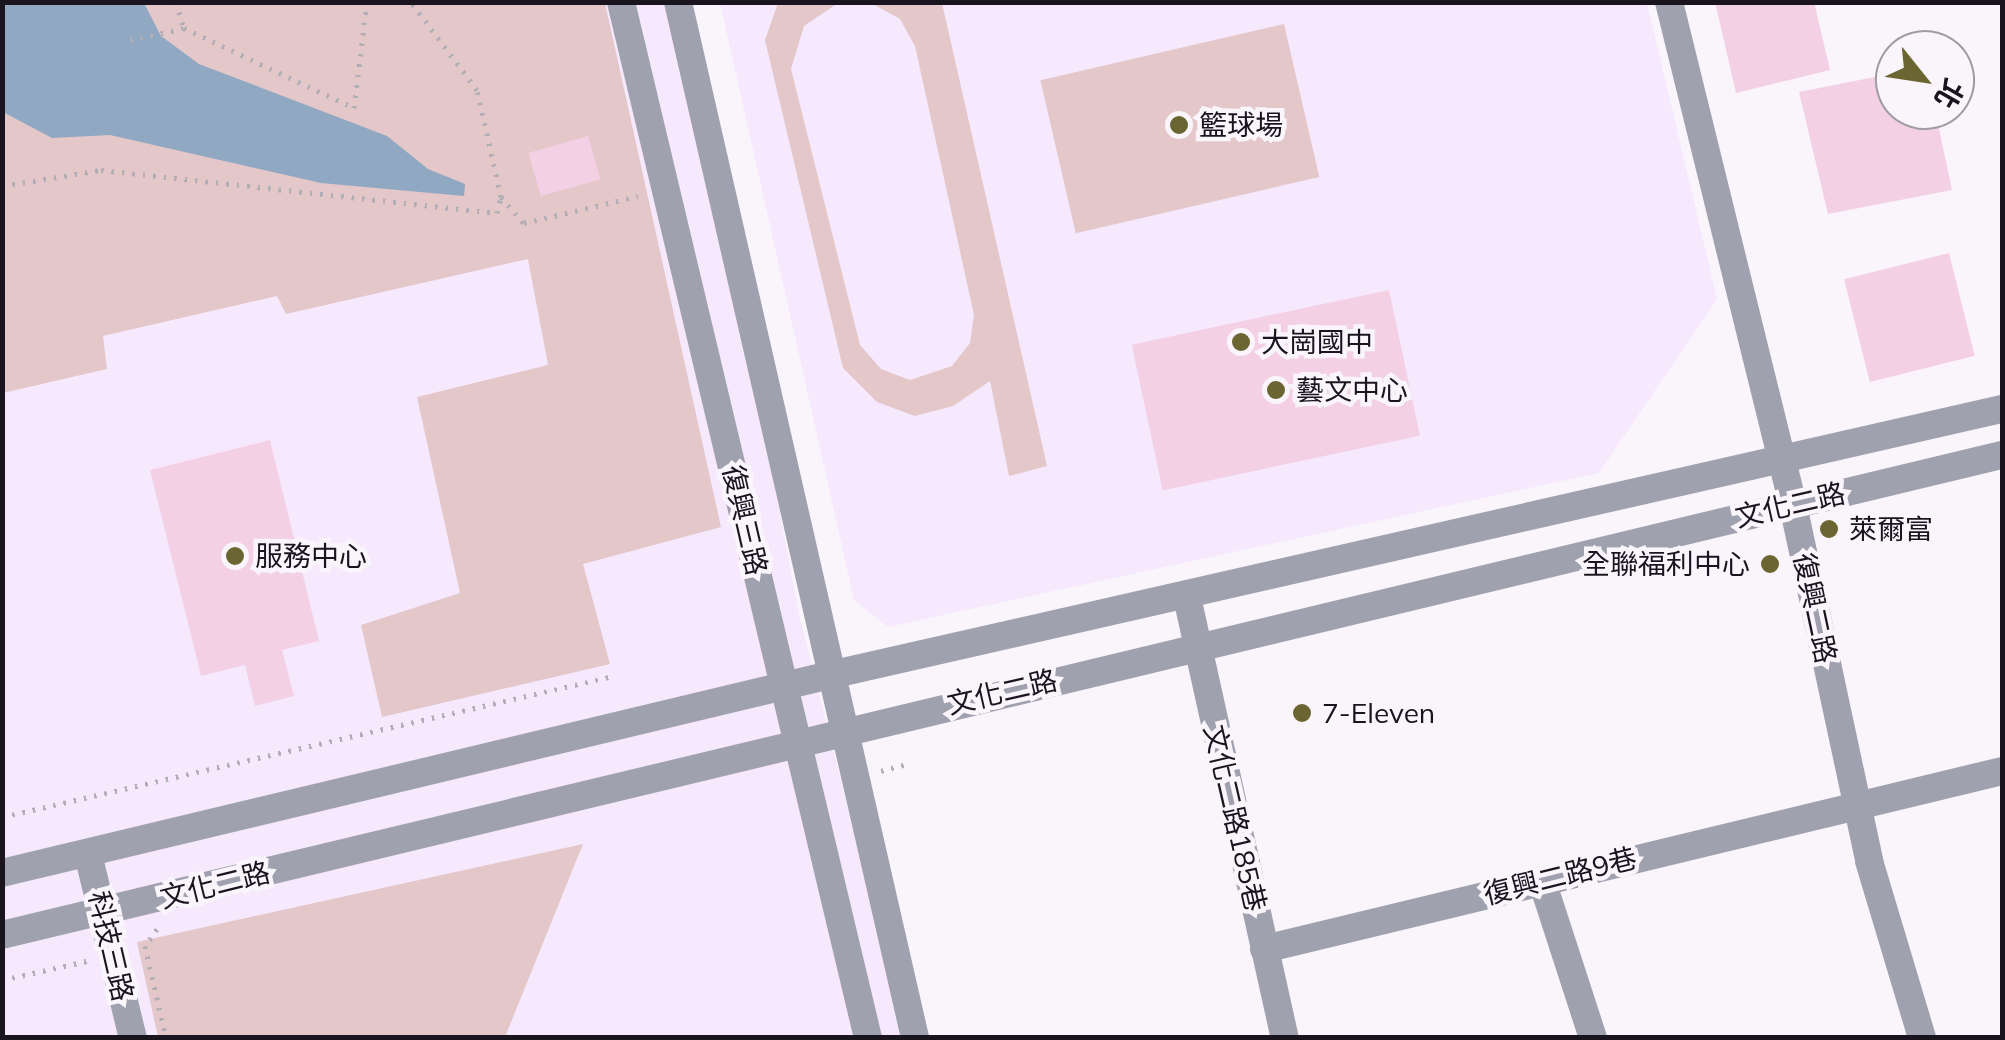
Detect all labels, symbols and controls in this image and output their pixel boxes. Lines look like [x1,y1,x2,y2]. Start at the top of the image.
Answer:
north arrow [1875,30,1975,130]
text: 北 [1928,73,1972,115]
place label: 籃球場 [1199,108,1283,142]
marker: 籃球場 [1168,114,1190,136]
place label: 大崗國中 [1261,325,1373,359]
marker: 大崗國中 [1230,331,1252,353]
place label: 藝文中心 [1296,373,1408,407]
marker: 藝文中心 [1265,379,1287,401]
street label: 復興三路 [716,462,774,578]
street label: 文化二路 [1732,476,1848,534]
place label: 萊爾富 [1849,512,1933,546]
marker: 萊爾富 [1818,518,1840,540]
place label: 服務中心 [255,539,367,573]
marker: 服務中心 [224,545,246,567]
place label: 全聯福利中心 [1582,547,1750,581]
street label: 復興二路 [1787,550,1843,666]
marker: 全聯福利中心 [1759,553,1781,575]
street label: 文化二路 [944,663,1060,721]
place label: 7-Eleven [1322,696,1435,730]
marker: 7-Eleven [1291,702,1313,724]
street label: 文化二路185巷 [1197,721,1273,915]
street label: 復興二路9巷 [1480,841,1640,911]
street label: 文化二路 [157,855,273,915]
street label: 科技三路 [82,888,140,1004]

